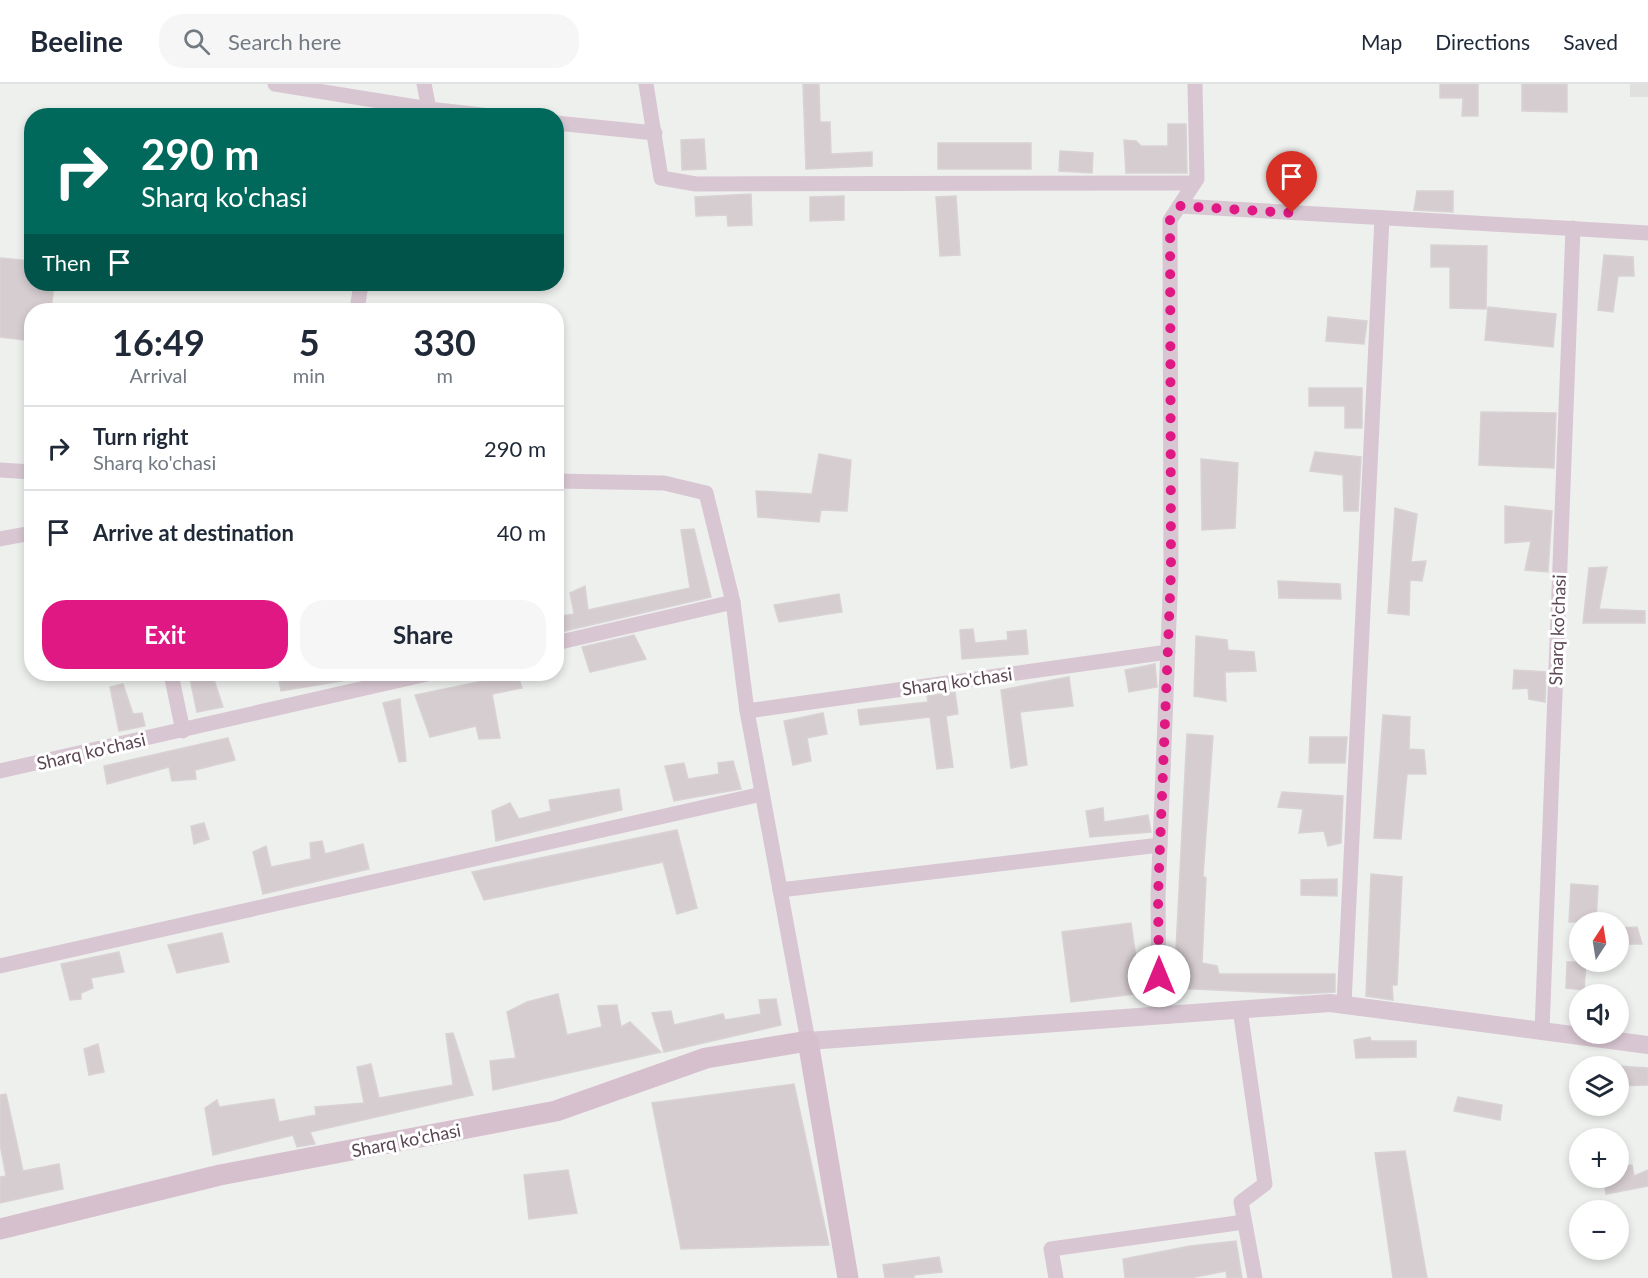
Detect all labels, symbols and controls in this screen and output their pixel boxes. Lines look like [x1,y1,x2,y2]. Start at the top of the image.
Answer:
search box [159,14,579,68]
text: Beeline [30,24,123,58]
icon: search [180,25,213,58]
text: Search here [228,28,341,55]
text: Map [1361,29,1402,54]
text: Directions [1435,29,1530,54]
text: Saved [1563,29,1618,54]
text: 290 m [141,129,259,179]
icon: right [42,132,120,210]
pin [1266,151,1317,213]
icon: arrive [1275,160,1308,193]
text: Sharq ko'chasi [141,180,307,213]
icon: arrive [103,246,136,279]
text: Then [42,249,91,276]
text: 16:49 [112,320,205,364]
text: 5 [299,320,320,364]
text: 330 [413,320,476,364]
text: Arrival [130,363,187,387]
text: min [293,363,325,387]
text: m [436,363,453,387]
text: Turn right [93,423,188,450]
icon: right [42,432,75,465]
text: 290 m [484,435,546,462]
text: Sharq ko'chasi [93,450,216,474]
icon: arrive [42,516,75,549]
text: Arrive at destination [93,519,294,546]
text: 40 m [497,519,546,546]
street label: Sharq ko'chasi [1544,574,1570,686]
button: Exit [42,600,288,669]
button: Share [300,600,546,669]
street label: Sharq ko'chasi [901,662,1013,700]
street label: Sharq ko'chasi [34,728,148,774]
north arrow [1569,912,1629,972]
map controls [1569,912,1629,1260]
position arrow [1127,944,1191,1008]
button: sound [1569,984,1629,1044]
button: layers [1569,1056,1629,1116]
street label: Sharq ko'chasi [349,1119,463,1161]
button: + [1569,1128,1629,1188]
button: − [1569,1200,1629,1260]

